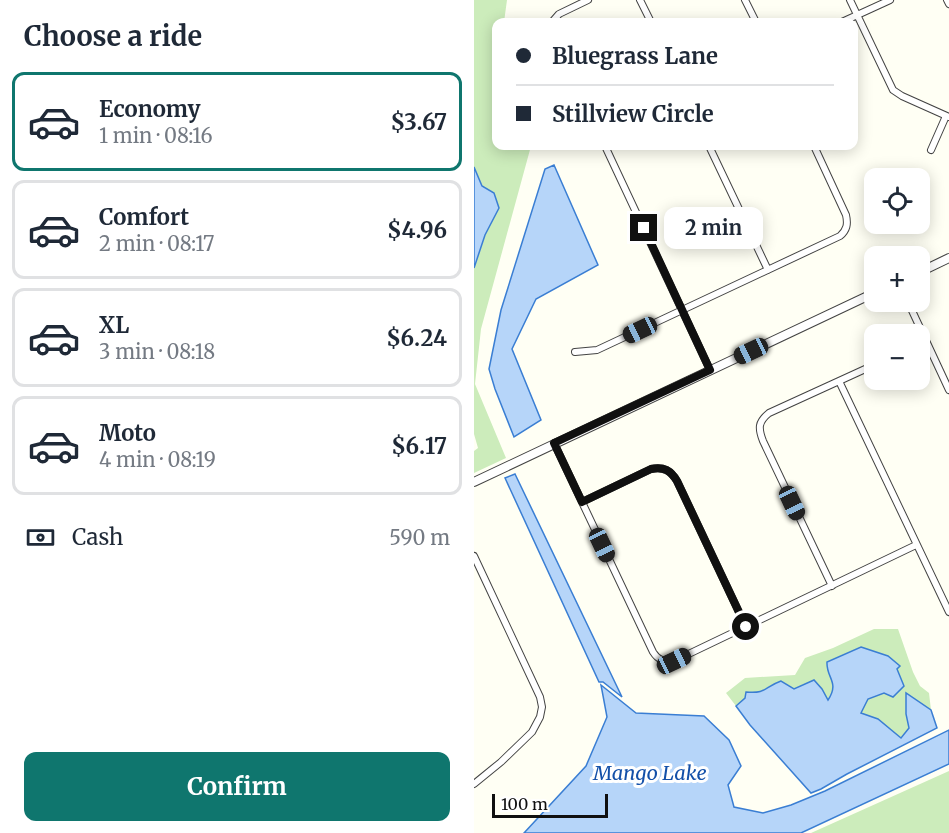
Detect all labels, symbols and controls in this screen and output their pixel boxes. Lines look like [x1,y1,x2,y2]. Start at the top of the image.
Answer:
text: Choose a ride [24,19,202,53]
text: Bluegrass Lane [552,42,718,70]
icon: car [27,95,81,149]
text: Economy [99,95,200,123]
text: Stillview Circle [552,100,714,128]
text: $3.67 [390,108,447,136]
text: 1 min · 08:16 [99,123,213,148]
map controls [864,168,930,390]
button: locate [864,168,930,234]
icon: car [27,203,81,257]
text: Comfort [99,203,189,231]
callout: 2 min [665,207,764,249]
route end [630,214,657,241]
text: 2 min [685,215,742,240]
text: $4.96 [387,216,447,244]
text: 2 min · 08:17 [99,231,214,256]
button: + [864,246,930,312]
icon: car [27,311,81,365]
text: XL [99,311,129,339]
car [620,314,660,346]
text: $6.24 [386,324,447,352]
button: − [864,324,930,390]
car [731,335,771,367]
text: 3 min · 08:18 [99,339,215,364]
icon: car [27,419,81,473]
text: Moto [99,419,156,447]
text: $6.17 [391,432,447,460]
text: 4 min · 08:19 [99,447,216,472]
car [776,483,808,523]
icon: cash [24,521,57,554]
text: Cash [72,523,123,551]
text: 590 m [389,525,450,550]
car [586,525,618,565]
route start [732,613,759,640]
car [654,645,694,677]
button: Confirm [24,752,450,821]
water label: Mango Lake [592,760,707,785]
scale bar [492,791,608,818]
text: 100 m [501,794,548,814]

